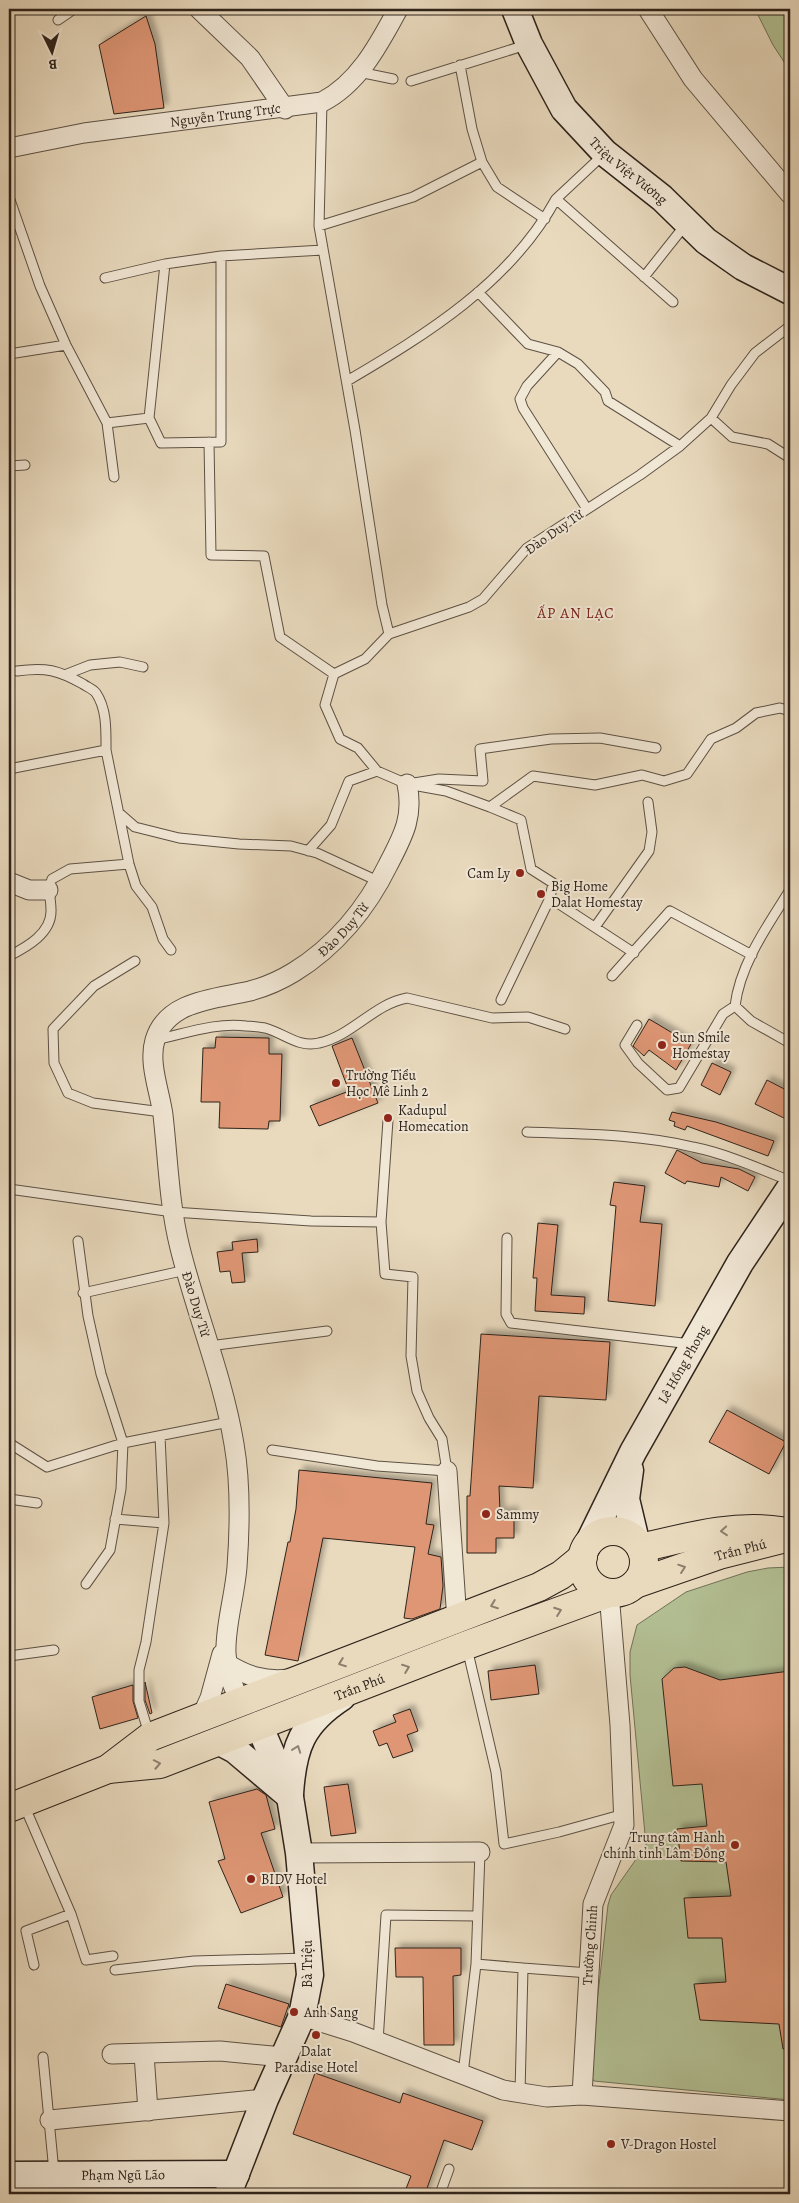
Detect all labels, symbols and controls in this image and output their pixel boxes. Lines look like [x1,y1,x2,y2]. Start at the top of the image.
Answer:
north arrow [28,28,78,78]
text: B [48,55,58,74]
street label: Nguyễn Trung Trực [169,98,282,131]
street label: Triệu Việt Vương [585,133,672,208]
street label: Đào Duy Từ [521,505,587,559]
district label: ẤP AN LẠC [536,603,615,623]
place label: Cam Ly [467,864,511,883]
marker: Cam Ly [514,867,526,879]
place label: Big Home Dalat Homestay [551,877,643,912]
marker: Big Home Dalat Homestay [535,888,547,900]
street label: Đào Duy Từ [313,898,373,961]
place label: Sun Smile Homestay [672,1028,731,1063]
marker: Sun Smile Homestay [656,1039,668,1051]
place label: Trường Tiểu Học Mê Linh 2 [346,1066,429,1101]
marker: Trường Tiểu Học Mê Linh 2 [330,1077,342,1089]
place label: Kadupul Homecation [398,1101,469,1136]
marker: Kadupul Homecation [382,1112,394,1124]
street label: Đào Duy Từ [177,1269,215,1339]
street label: Lê Hồng Phong [653,1321,713,1407]
place label: Sammy [496,1505,540,1524]
marker: Sammy [480,1508,492,1520]
one-way arrow [720,1525,728,1536]
street label: Trần Phú [712,1534,769,1565]
one-way arrow [677,1564,685,1574]
one-way arrow [490,1598,499,1609]
one-way arrow [554,1607,562,1617]
one-way arrow [338,1656,347,1667]
one-way arrow [402,1664,410,1674]
street label: Trần Phú [332,1668,387,1705]
one-way arrow [291,1745,301,1754]
one-way arrow [152,1759,161,1769]
place label: Trung tâm Hành chính tỉnh Lâm Đồng [604,1828,726,1863]
marker: Trung tâm Hành chính tỉnh Lâm Đồng [729,1839,741,1851]
place label: BIDV Hotel [261,1870,327,1889]
marker: BIDV Hotel [245,1873,257,1885]
street label: Trường Chinh [578,1904,602,1986]
street label: Bà Triệu [298,1940,317,1988]
place label: Anh Sang [303,2003,358,2022]
marker: Anh Sang [288,2006,300,2018]
marker: Dalat Paradise Hotel [310,2029,322,2041]
place label: Dalat Paradise Hotel [274,2042,358,2077]
place label: V-Dragon Hostel [620,2135,717,2154]
marker: V-Dragon Hostel [605,2138,617,2150]
street label: Phạm Ngũ Lão [81,2165,165,2184]

